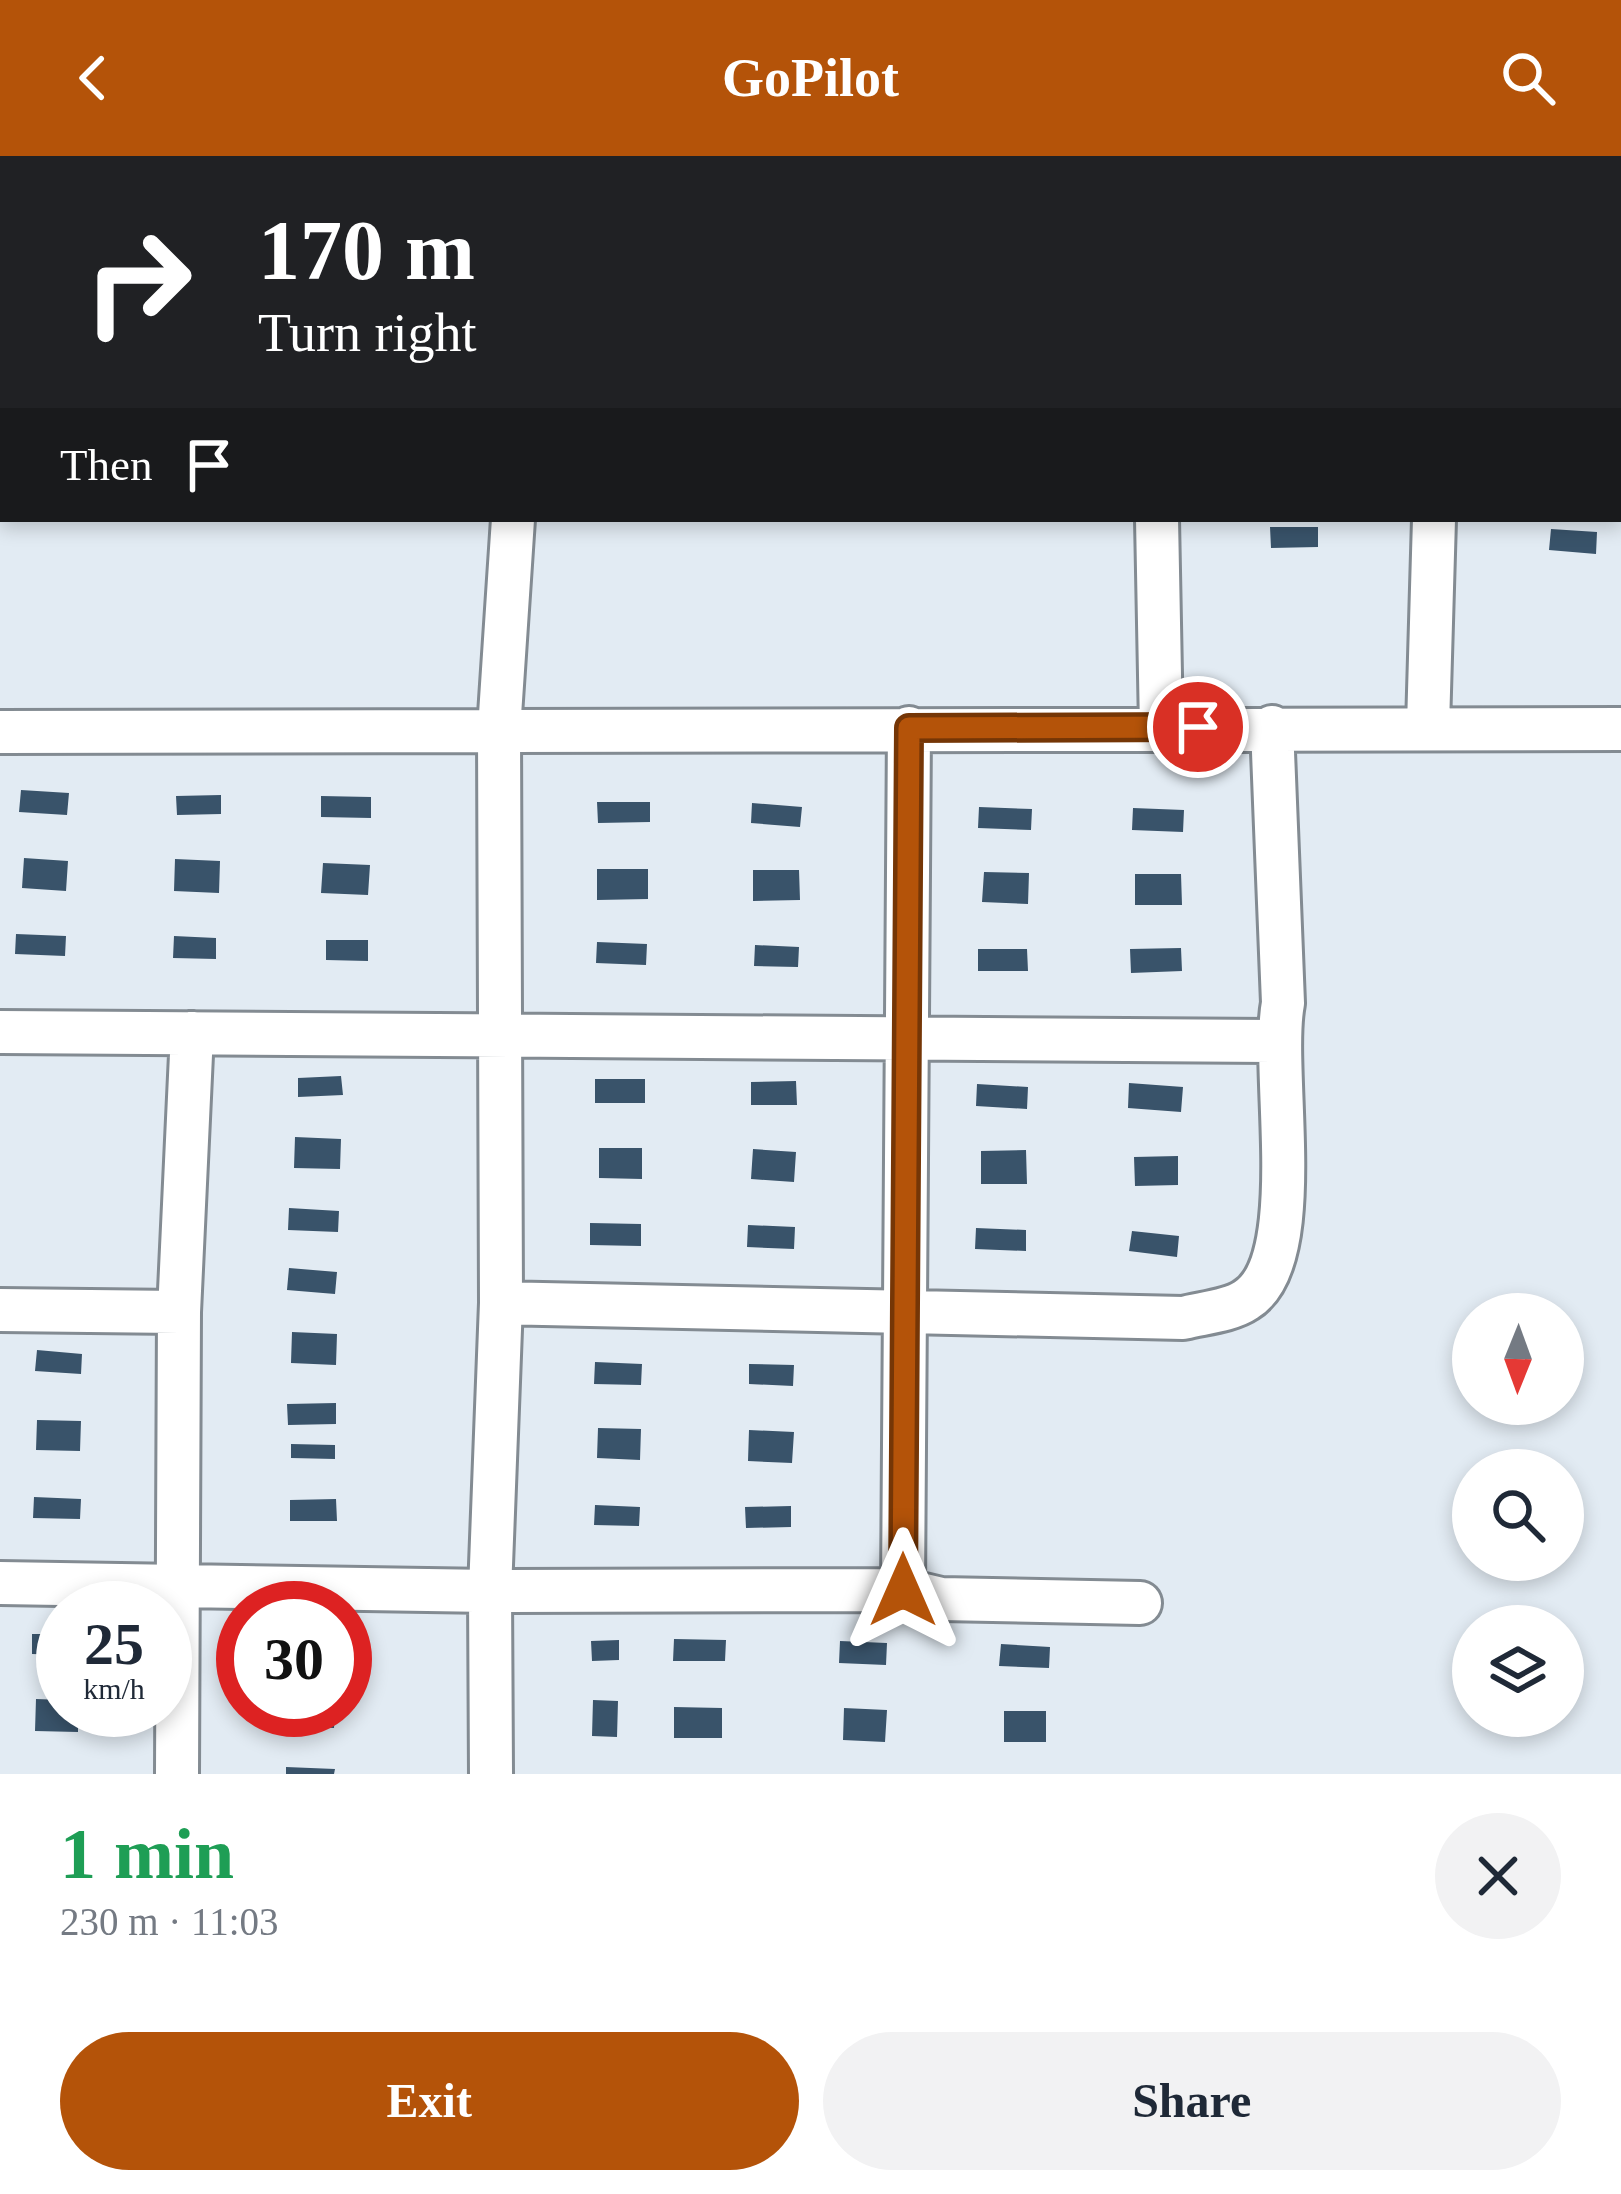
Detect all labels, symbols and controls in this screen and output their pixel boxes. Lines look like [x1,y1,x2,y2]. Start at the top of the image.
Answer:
icon: back [60,45,126,111]
icon: search [1495,45,1561,111]
text: GoPilot [722,48,899,108]
icon: right [60,204,216,360]
text: 170 m [258,204,475,297]
text: Turn right [258,303,477,363]
icon: arrive [176,432,242,498]
text: Then [60,440,152,490]
pin [1147,676,1249,778]
icon: arrive [1165,694,1231,760]
north arrow [1452,1293,1584,1425]
map controls [1452,1293,1584,1737]
button: search [1452,1449,1584,1581]
position arrow [840,1527,966,1653]
speed limit sign: 30 [216,1581,372,1737]
button: layers [1452,1605,1584,1737]
text: 25 [84,1611,144,1677]
text: km/h [83,1672,145,1705]
button: close [1435,1813,1561,1939]
text: 1 min [60,1814,234,1894]
text: 230 m · 11:03 [60,1900,278,1943]
button: Exit [60,2032,799,2170]
button: Share [823,2032,1561,2170]

